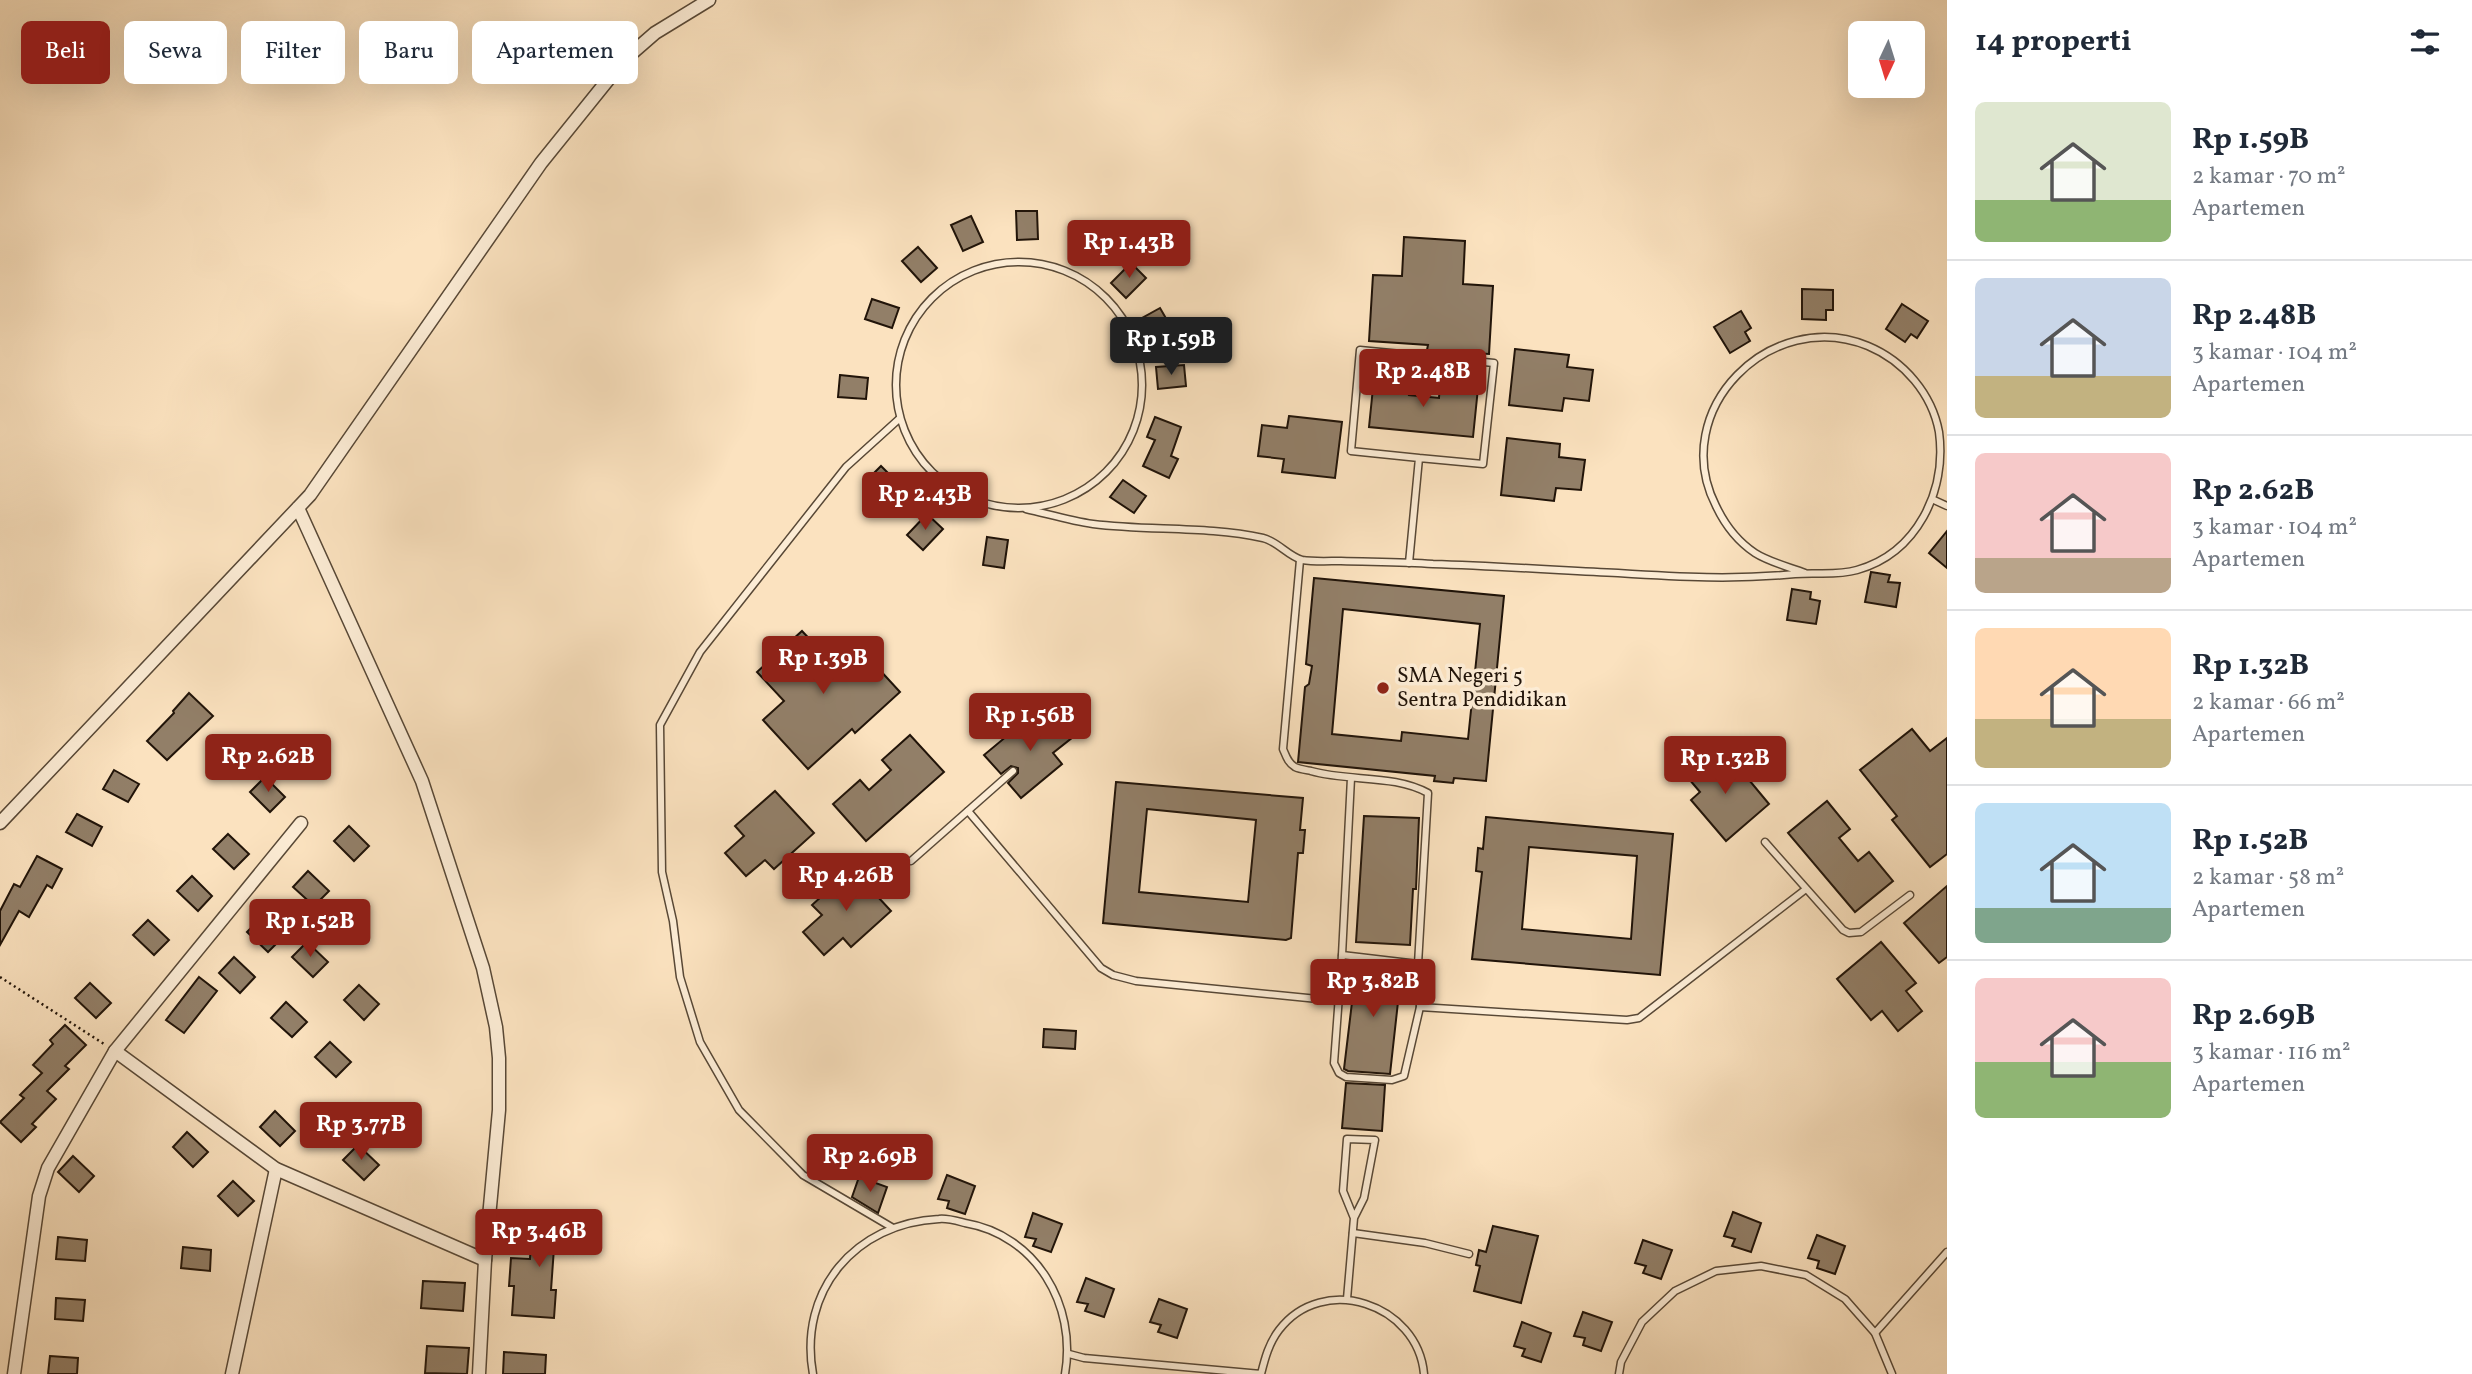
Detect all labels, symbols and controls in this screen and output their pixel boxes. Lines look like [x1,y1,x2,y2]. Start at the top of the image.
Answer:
chip: Beli [21,21,110,84]
chip: Sewa [124,21,227,84]
chip: Filter [241,21,345,84]
chip: Baru [359,21,458,84]
chip: Apartemen [472,21,638,84]
north arrow [1848,21,1925,98]
map controls [1848,21,1925,98]
text: 14 properti [1975,21,2132,63]
icon: filters [2406,23,2444,61]
text: Rp 1.59B [2192,119,2309,161]
icon: home [2031,130,2115,214]
text: 2 kamar · 70 m² [2192,161,2346,193]
text: Apartemen [2192,193,2305,225]
pin: Rp 1.43B [1057,220,1201,280]
text: Rp 1.43B [1083,227,1175,259]
text: Rp 2.48B [2192,295,2316,337]
icon: home [2031,306,2115,390]
pin: Rp 1.59B [1099,318,1243,377]
text: Rp 1.59B [1126,324,1216,356]
text: 3 kamar · 104 m² [2192,337,2357,369]
pin: Rp 2.48B [1351,350,1495,409]
text: Rp 2.48B [1375,356,1471,388]
text: Apartemen [2192,369,2305,401]
text: Rp 2.62B [2192,470,2314,512]
pin: Rp 2.43B [853,472,997,532]
text: Rp 2.43B [878,479,972,511]
icon: home [2031,481,2115,565]
text: 3 kamar · 104 m² [2192,512,2357,544]
text: Apartemen [2192,544,2305,576]
pin: Rp 1.39B [751,636,895,696]
text: Rp 1.39B [778,643,868,675]
text: Rp 1.32B [2192,645,2309,687]
icon: home [2031,656,2115,740]
place label: SMA Negeri 5 Sentra Pendidikan [1397,662,1567,715]
marker: SMA Negeri 5 Sentra Pendidikan [1375,680,1391,696]
text: 2 kamar · 66 m² [2192,687,2345,719]
pin: Rp 1.56B [958,694,1102,753]
text: Rp 1.56B [985,700,1075,732]
text: Apartemen [2192,719,2305,751]
pin: Rp 2.62B [196,734,340,794]
pin: Rp 1.32B [1653,736,1797,796]
text: Rp 2.62B [221,741,315,773]
text: Rp 1.32B [1680,743,1770,775]
text: Rp 1.52B [2192,820,2308,862]
icon: home [2031,831,2115,915]
pin: Rp 4.26B [774,853,918,913]
text: Rp 4.26B [798,860,894,892]
text: 2 kamar · 58 m² [2192,862,2344,894]
text: Apartemen [2192,894,2305,926]
pin: Rp 1.52B [238,900,382,959]
text: Rp 1.52B [265,906,355,938]
pin: Rp 3.82B [1301,960,1445,1019]
text: Rp 3.82B [1326,966,1420,998]
text: Rp 2.69B [2192,995,2315,1037]
icon: home [2031,1006,2115,1090]
text: 3 kamar · 116 m² [2192,1037,2351,1069]
text: Apartemen [2192,1069,2305,1101]
pin: Rp 3.77B [289,1102,433,1162]
text: Rp 3.77B [316,1109,406,1141]
pin: Rp 2.69B [798,1134,942,1194]
text: Rp 2.69B [823,1141,917,1173]
pin: Rp 3.46B [467,1210,611,1269]
text: Rp 3.46B [491,1216,587,1248]

